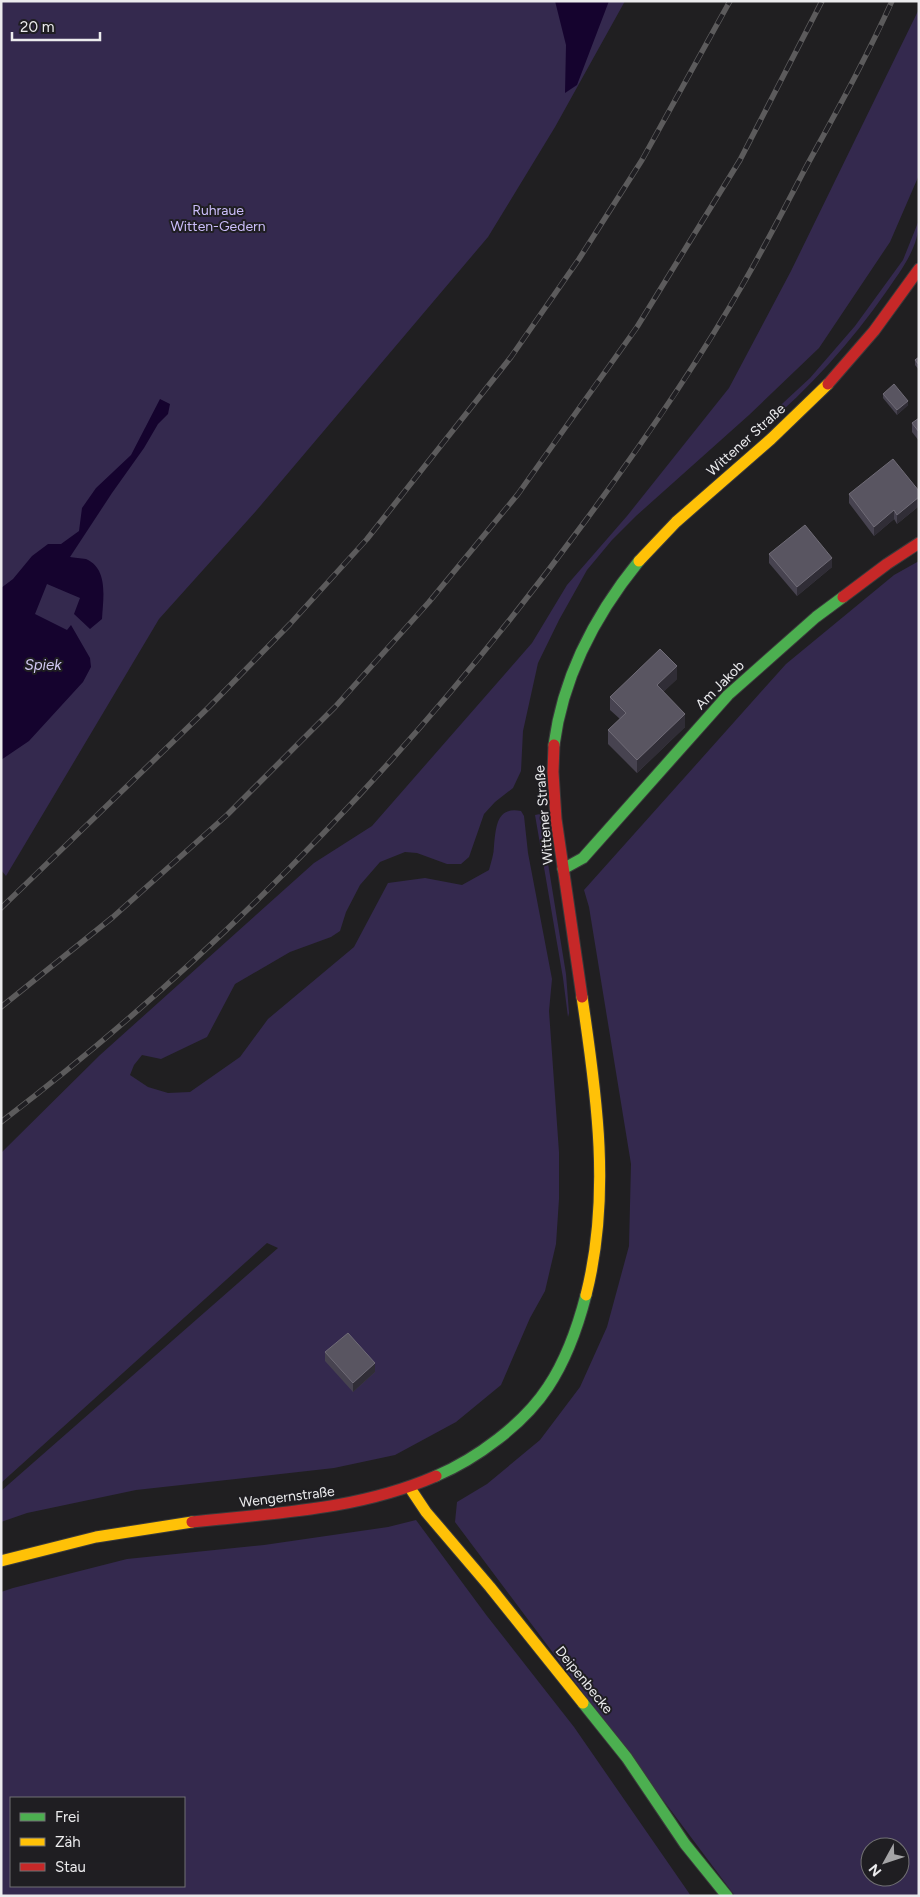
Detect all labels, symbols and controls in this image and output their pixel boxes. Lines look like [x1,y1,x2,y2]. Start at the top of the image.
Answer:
scale bar [12,10,100,42]
text: 20 m [20,18,54,36]
park label: Ruhraue Witten-Gedern [170,202,266,235]
street label: Wittener Straße [703,400,789,480]
water label: Spiek [24,656,62,674]
street label: Am Jakob [692,657,748,713]
street label: Wittener Straße [531,764,557,865]
street label: Wengernstraße [238,1483,336,1511]
street label: Deipenbecke [552,1643,617,1717]
legend [10,1797,185,1887]
text: Frei [55,1808,80,1826]
text: Zäh [55,1833,81,1851]
north arrow [860,1837,910,1887]
text: Stau [55,1858,86,1876]
text: N [865,1860,885,1880]

